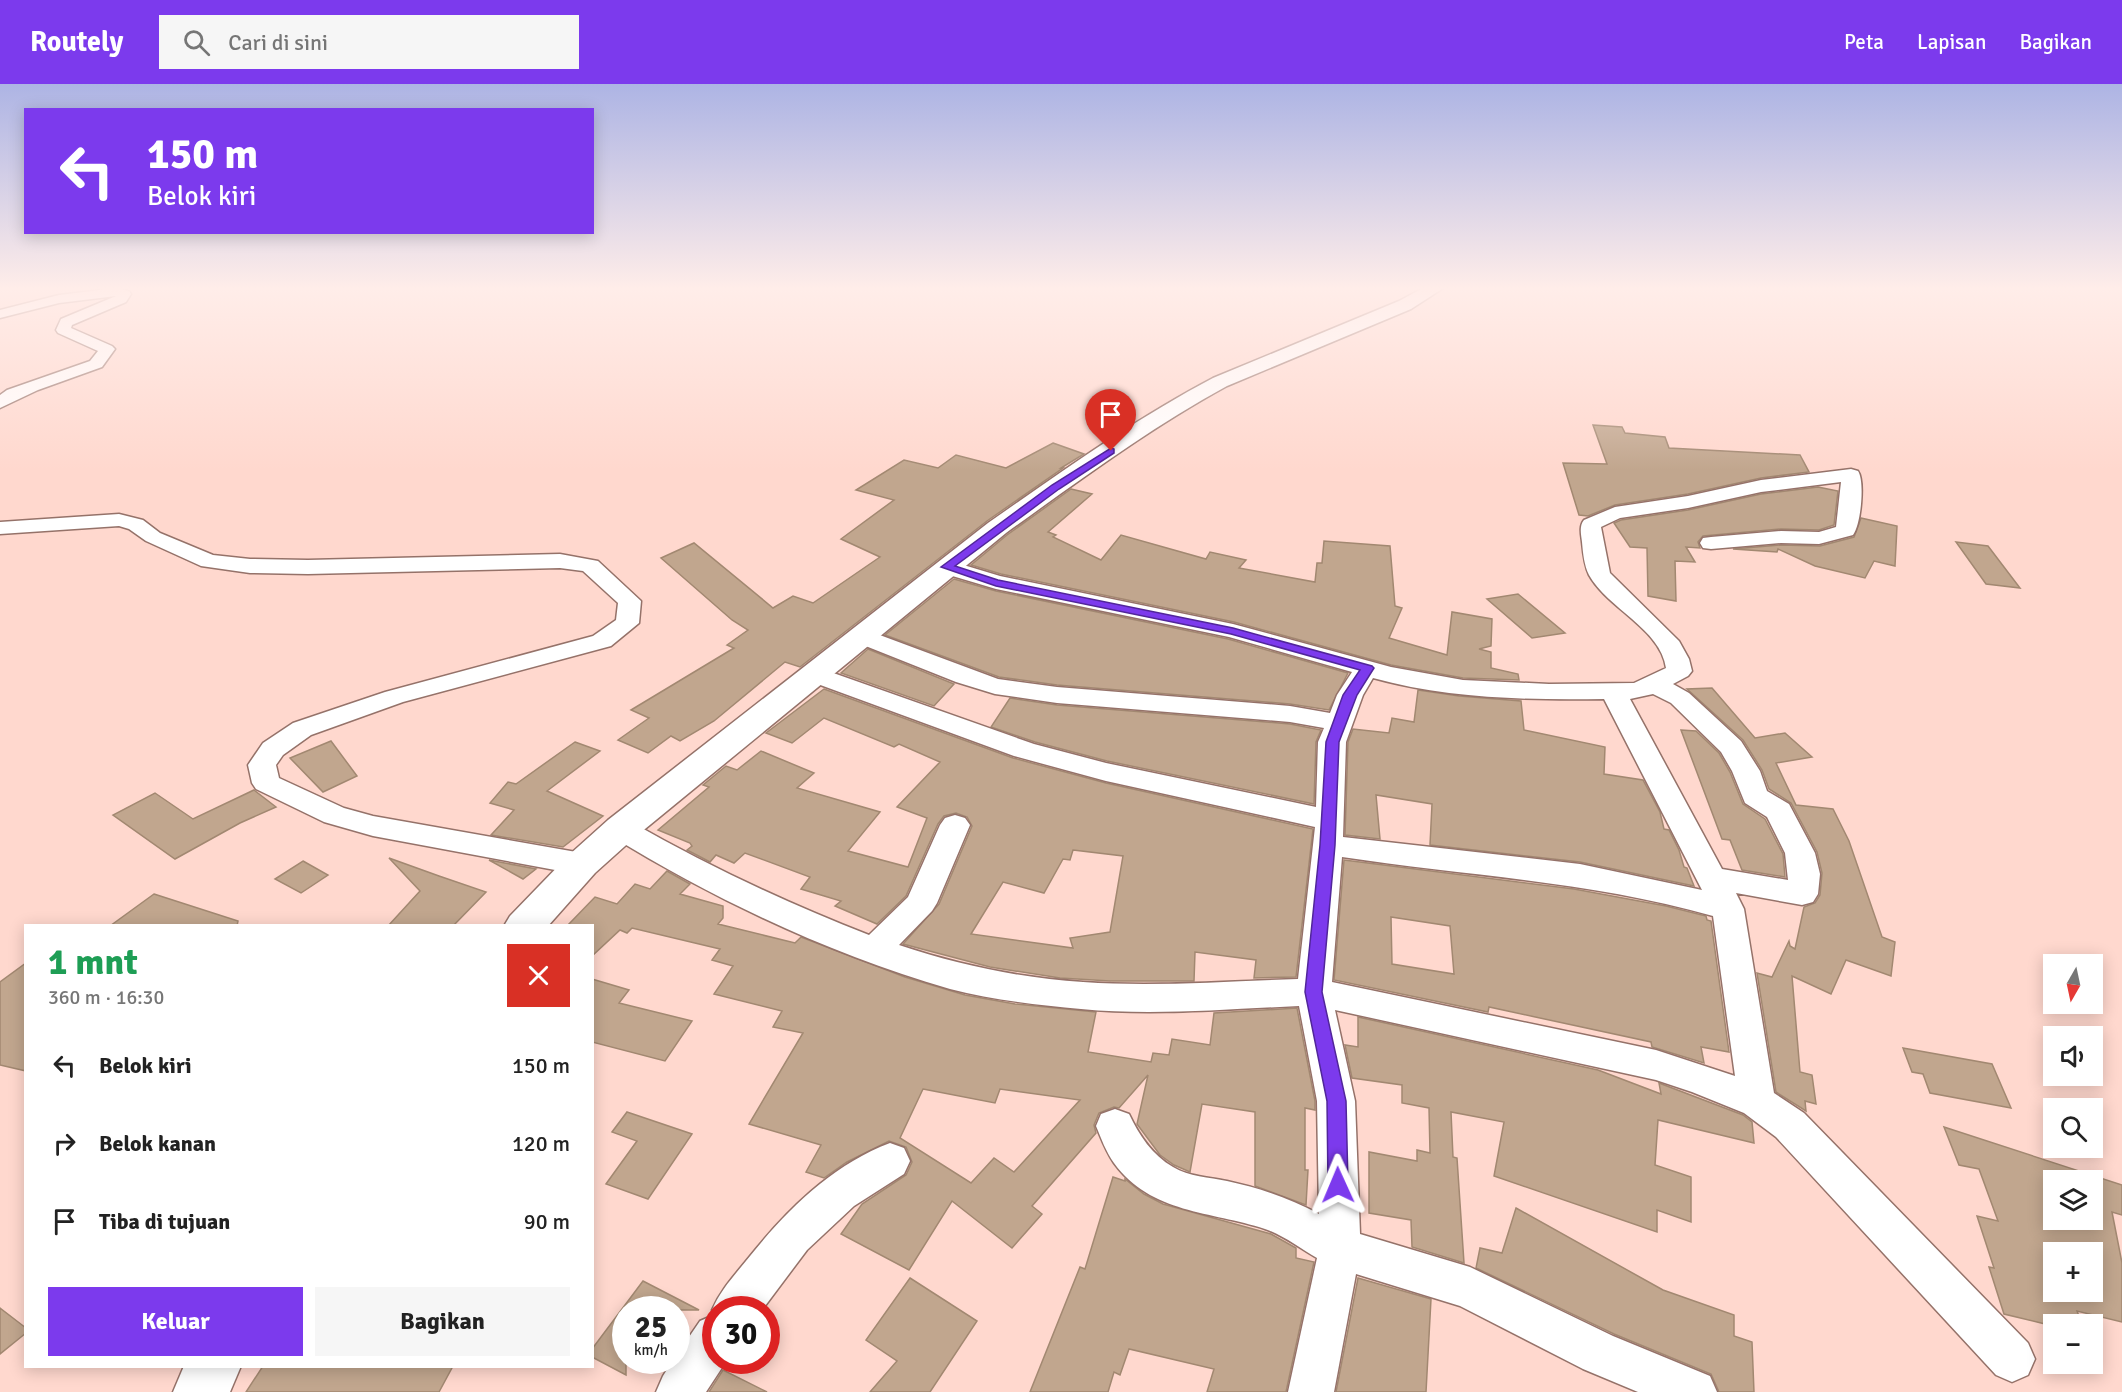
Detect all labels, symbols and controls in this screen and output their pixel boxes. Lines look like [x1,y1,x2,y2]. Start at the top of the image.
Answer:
search box [159,15,579,69]
text: Routely [30,25,123,59]
icon: search [180,26,213,59]
text: Cari di sini [228,29,328,56]
text: Peta [1844,29,1884,55]
text: Lapisan [1917,29,1986,55]
text: Bagikan [2019,29,2092,55]
text: 150 m [147,129,258,180]
icon: left [48,132,126,210]
text: Belok kiri [147,180,256,213]
pin [1085,389,1136,451]
icon: arrive [1094,398,1127,431]
text: 1 mnt [48,940,138,985]
button: close [507,944,570,1007]
north arrow [2043,954,2103,1014]
map controls [2043,954,2103,1374]
text: 360 m · 16:30 [48,985,164,1010]
button: sound [2043,1026,2103,1086]
icon: left [48,1049,81,1082]
text: Belok kiri [99,1052,192,1079]
text: 150 m [512,1052,570,1079]
button: search [2043,1098,2103,1158]
icon: right [48,1127,81,1160]
text: Belok kanan [99,1130,216,1157]
text: 120 m [512,1130,570,1157]
position arrow [1306,1153,1370,1217]
button: layers [2043,1170,2103,1230]
icon: arrive [48,1205,81,1238]
text: Tiba di tujuan [99,1208,230,1235]
text: 90 m [524,1208,570,1235]
button: + [2043,1242,2103,1302]
button: Keluar [48,1287,303,1356]
button: Bagikan [315,1287,570,1356]
speed limit sign: 30 [702,1296,780,1374]
text: 25 [635,1309,667,1346]
button: − [2043,1314,2103,1374]
text: km/h [634,1341,668,1359]

